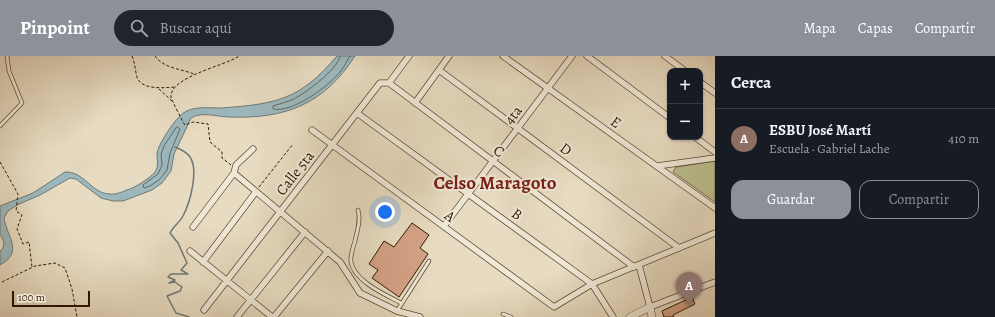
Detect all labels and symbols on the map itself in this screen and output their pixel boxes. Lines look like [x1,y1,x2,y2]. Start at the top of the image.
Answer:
street label: 4ta [499,101,527,129]
street label: E [607,111,625,133]
street label: D [556,138,576,160]
street label: C [489,140,509,162]
street label: Calle 5ta [271,146,319,200]
district label: Celso Maragoto [433,170,557,196]
your location [375,202,395,222]
street label: B [507,203,527,225]
street label: A [440,205,460,227]
pin: A [676,272,702,305]
scale bar [12,289,90,308]

